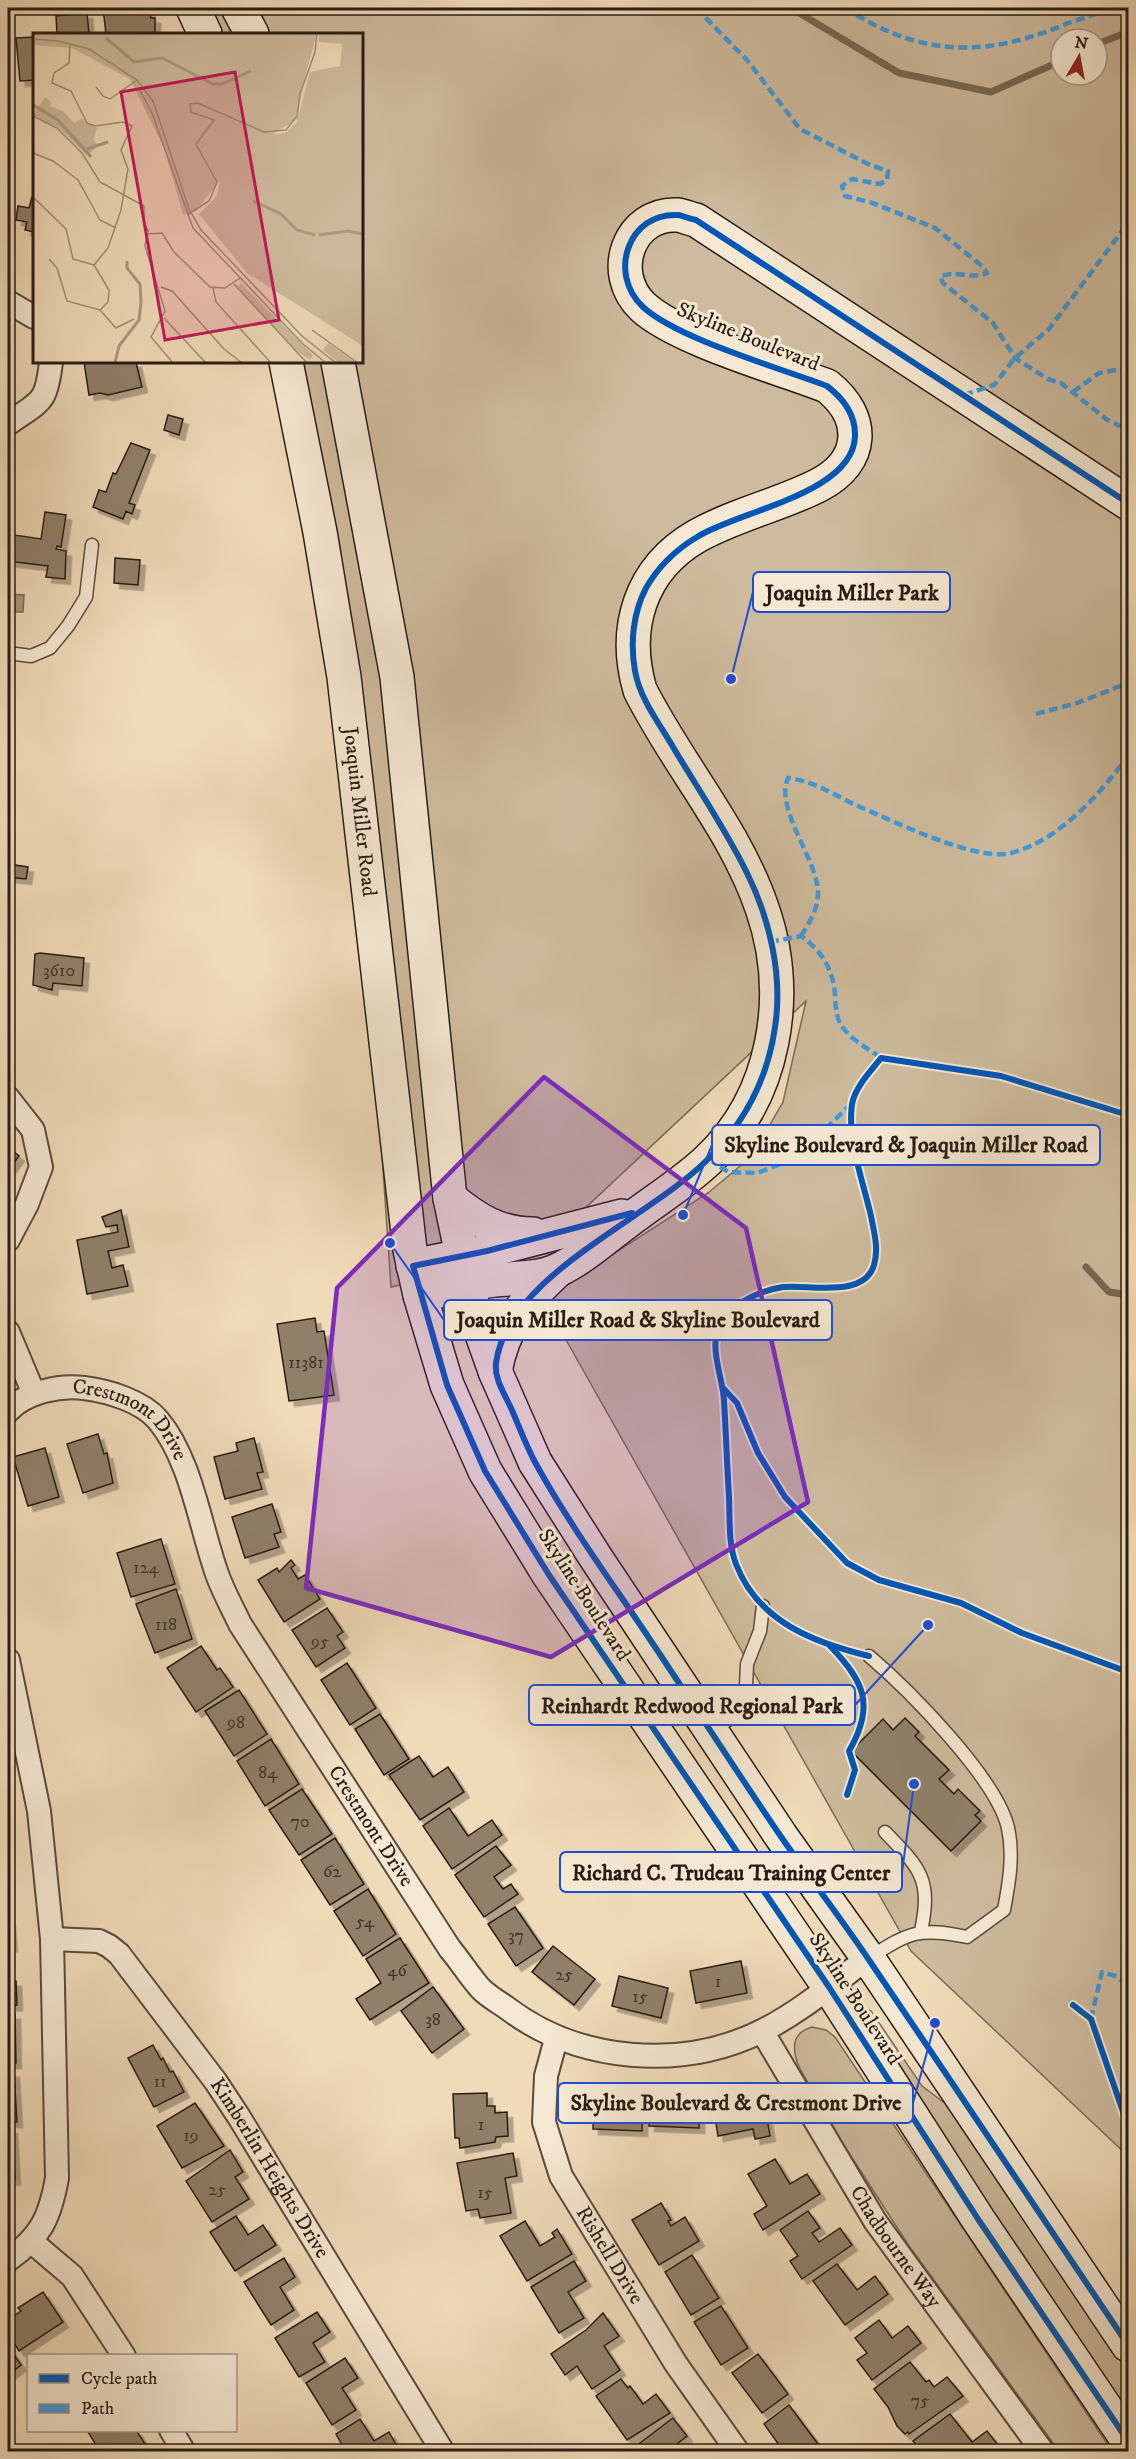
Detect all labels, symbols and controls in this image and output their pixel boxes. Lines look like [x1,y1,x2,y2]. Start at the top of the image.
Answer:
north arrow [1049,27,1109,87]
text: N [1073,32,1090,54]
inset map [33,33,363,363]
street label: Skyline Boulevard [673,297,824,378]
callout: Joaquin Miller Park [753,572,950,612]
text: Joaquin Miller Park [762,580,940,607]
street label: Joaquin Miller Road [337,724,382,898]
house number: 3610 [43,960,75,982]
callout: Skyline Boulevard & Joaquin Miller Road [712,1125,1100,1165]
text: Skyline Boulevard & Joaquin Miller Road [724,1132,1089,1159]
callout: Joaquin Miller Road & Skyline Boulevard [444,1300,832,1340]
text: Joaquin Miller Road & Skyline Boulevard [453,1307,821,1334]
house number: 11381 [288,1352,324,1374]
street label: Crestmont Drive [72,1374,193,1465]
street label: Skyline Boulevard [532,1524,637,1666]
house number: 124 [133,1557,160,1579]
house number: 118 [155,1614,177,1636]
house number: 95 [310,1631,329,1653]
callout: Reinhardt Redwood Regional Park [529,1685,855,1725]
text: Reinhardt Redwood Regional Park [541,1693,844,1720]
house number: 98 [226,1712,245,1734]
street label: Crestmont Drive [322,1761,419,1892]
house number: 84 [258,1762,278,1784]
house number: 70 [290,1811,310,1833]
callout: Richard C. Trudeau Training Center [560,1852,902,1892]
text: Richard C. Trudeau Training Center [572,1860,891,1887]
house number: 62 [323,1861,341,1883]
house number: 54 [356,1911,375,1933]
house number: 37 [508,1925,524,1947]
street label: Skyline Boulevard [803,1928,908,2070]
house number: 46 [387,1960,407,1982]
house number: 25 [555,1964,573,1986]
house number: 1 [715,1971,721,1993]
house number: 15 [632,1986,648,2008]
house number: 38 [425,2009,441,2031]
house number: 11 [153,2071,167,2093]
street label: Kimberlin Heights Drive [204,2073,335,2263]
callout: Skyline Boulevard & Crestmont Drive [558,2083,913,2123]
text: Skyline Boulevard & Crestmont Drive [571,2090,901,2117]
house number: 1 [478,2114,484,2136]
house number: 19 [183,2125,199,2147]
house number: 25 [208,2179,226,2201]
street label: Chadbourne Way [844,2181,948,2314]
house number: 15 [477,2182,493,2204]
street label: Rishell Drive [570,2202,649,2309]
legend [27,2354,237,2432]
text: Cycle path [81,2368,158,2390]
house number: 75 [911,2390,929,2412]
text: Path [81,2398,115,2420]

